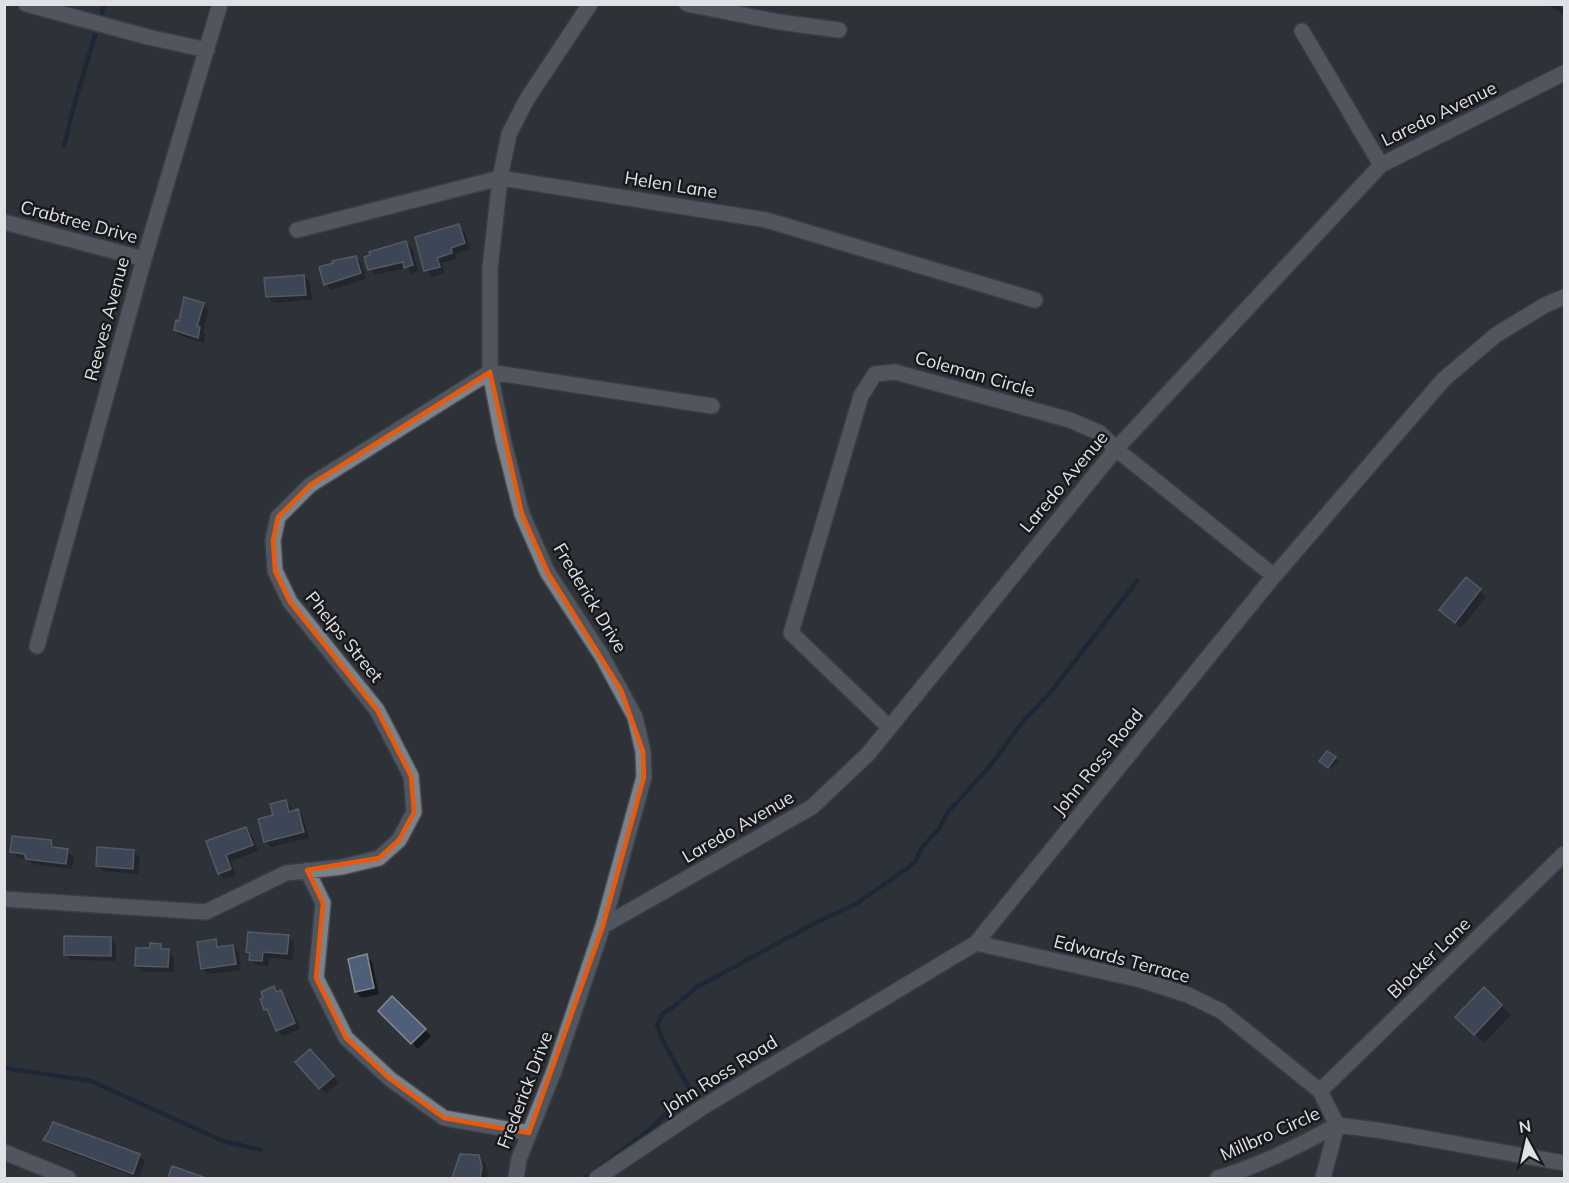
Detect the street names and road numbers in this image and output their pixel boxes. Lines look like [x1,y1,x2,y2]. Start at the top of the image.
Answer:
street label: Laredo Avenue [1377,76,1500,151]
street label: Helen Lane [623,166,719,203]
street label: Crabtree Drive [18,195,140,248]
street label: Reeves Avenue [79,254,134,383]
street label: Coleman Circle [912,345,1038,402]
street label: Laredo Avenue [1015,426,1113,537]
street label: Frederick Drive [549,539,632,657]
street label: Phelps Street [301,586,388,687]
street label: John Ross Road [1047,703,1148,820]
street label: Laredo Avenue [678,785,798,868]
street label: Blocker Lane [1382,912,1475,1003]
street label: Edwards Terrace [1052,929,1193,988]
street label: Frederick Drive [492,1028,557,1152]
street label: John Ross Road [658,1030,781,1119]
street label: Millbro Circle [1216,1101,1323,1166]

